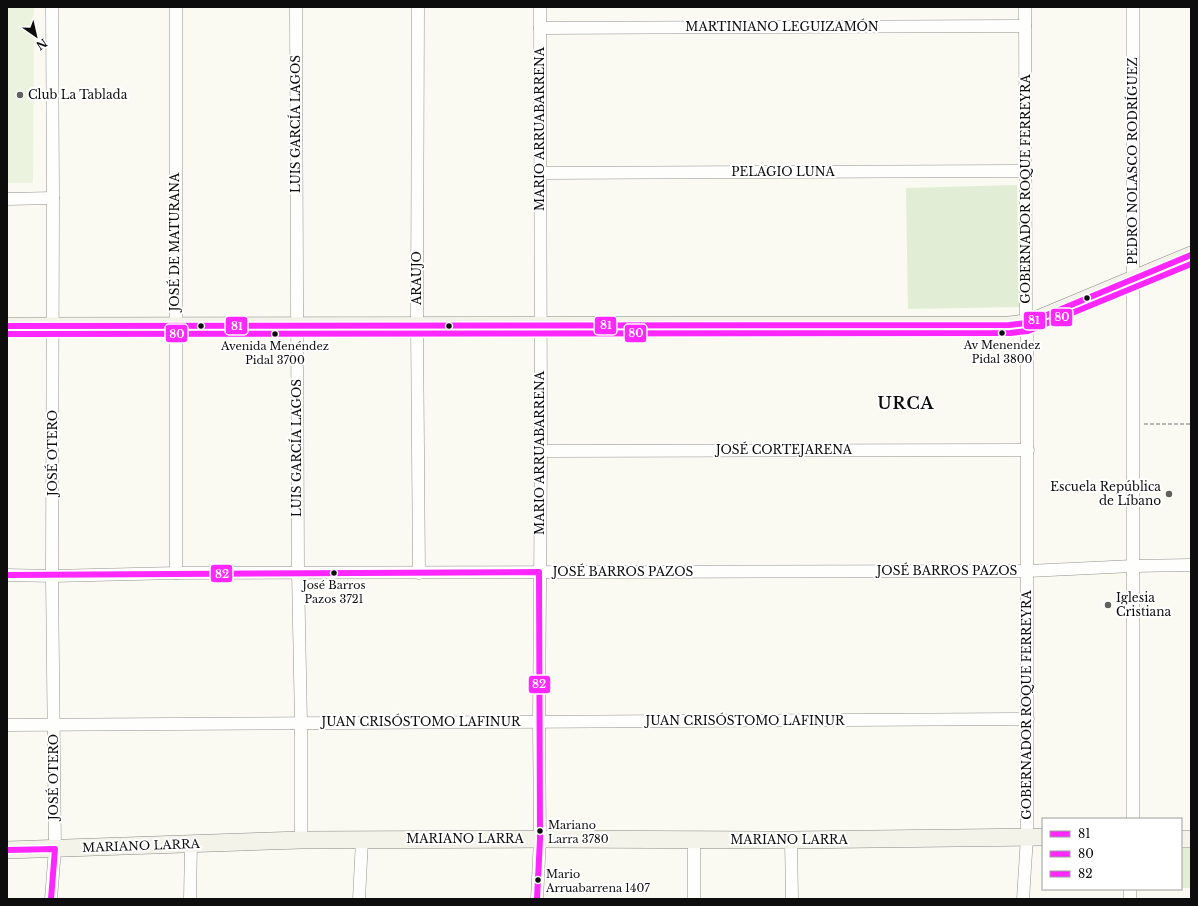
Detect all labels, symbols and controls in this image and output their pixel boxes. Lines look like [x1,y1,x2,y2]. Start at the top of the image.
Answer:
north arrow [16,16,56,56]
street label: MARTINIANO LEGUIZAMÓN [685,18,879,34]
text: N [33,36,50,53]
street label: MARIO ARRUABARRENA [532,46,547,211]
street label: LUIS GARCÍA LAGOS [287,55,303,193]
street label: PEDRO NOLASCO RODRÍGUEZ [1124,57,1140,265]
street label: GOBERNADOR ROQUE FERREYRA [1018,74,1033,304]
place label: Club La Tablada [28,87,128,102]
marker: Club La Tablada [15,90,25,100]
street label: PELAGIO LUNA [731,164,835,179]
street label: JOSÉ DE MATURANA [166,172,182,313]
street label: ARAUJO [409,251,424,306]
unlabelled marker [1082,293,1092,303]
line badge: 80 [1050,308,1073,327]
text: 80 [1054,310,1070,324]
line badge: 81 [1023,311,1046,330]
text: 81 [1028,313,1040,327]
line badge: 81 [225,316,248,335]
line badge: 81 [594,316,617,335]
text: 81 [600,318,612,332]
text: 81 [231,319,243,333]
unlabelled marker [196,321,206,331]
unlabelled marker [444,321,454,331]
line badge: 80 [165,324,188,343]
line badge: 80 [624,324,647,343]
text: 80 [628,326,644,340]
text: 80 [169,327,185,341]
marker: Av Menendez Pidal 3800 [997,328,1007,338]
marker: Avenida Menéndez Pidal 3700 [270,329,280,339]
place label: Av Menendez Pidal 3800 [963,338,1040,366]
place label: Avenida Menéndez Pidal 3700 [220,339,329,367]
street label: MARIO ARRUABARRENA [532,370,547,535]
street label: LUIS GARCÍA LAGOS [288,379,304,517]
district label: URCA [877,393,935,413]
street label: JOSÉ OTERO [44,410,60,498]
street label: JOSÉ CORTEJARENA [714,441,853,457]
place label: Escuela República de Líbano [1050,479,1161,508]
marker: Escuela República de Líbano [1164,489,1174,499]
street label: JOSÉ BARROS PAZOS [875,562,1018,578]
street label: JOSÉ BARROS PAZOS [551,563,694,579]
line badge: 82 [210,564,233,583]
text: 82 [215,567,229,581]
marker: José Barros Pazos 3721 [329,568,339,578]
place label: José Barros Pazos 3721 [301,578,365,606]
street label: GOBERNADOR ROQUE FERREYRA [1019,590,1034,820]
place label: Iglesia Cristiana [1116,590,1171,619]
marker: Iglesia Cristiana [1103,600,1113,610]
line badge: 82 [528,675,551,694]
text: 82 [532,677,546,691]
street label: JUAN CRISÓSTOMO LAFINUR [644,712,845,728]
street label: JUAN CRISÓSTOMO LAFINUR [320,713,521,729]
street label: JOSÉ OTERO [45,734,61,822]
place label: Mariano Larra 3780 [548,818,609,846]
legend [1042,818,1182,890]
marker: Mariano Larra 3780 [535,826,545,836]
text: 81 [1078,826,1091,841]
street label: MARIANO LARRA [406,831,525,846]
street label: MARIANO LARRA [730,832,849,847]
street label: MARIANO LARRA [82,836,201,855]
text: 80 [1078,846,1094,861]
text: 82 [1078,866,1093,881]
place label: Mario Arruabarrena 1407 [545,867,650,895]
marker: Mario Arruabarrena 1407 [533,875,543,885]

